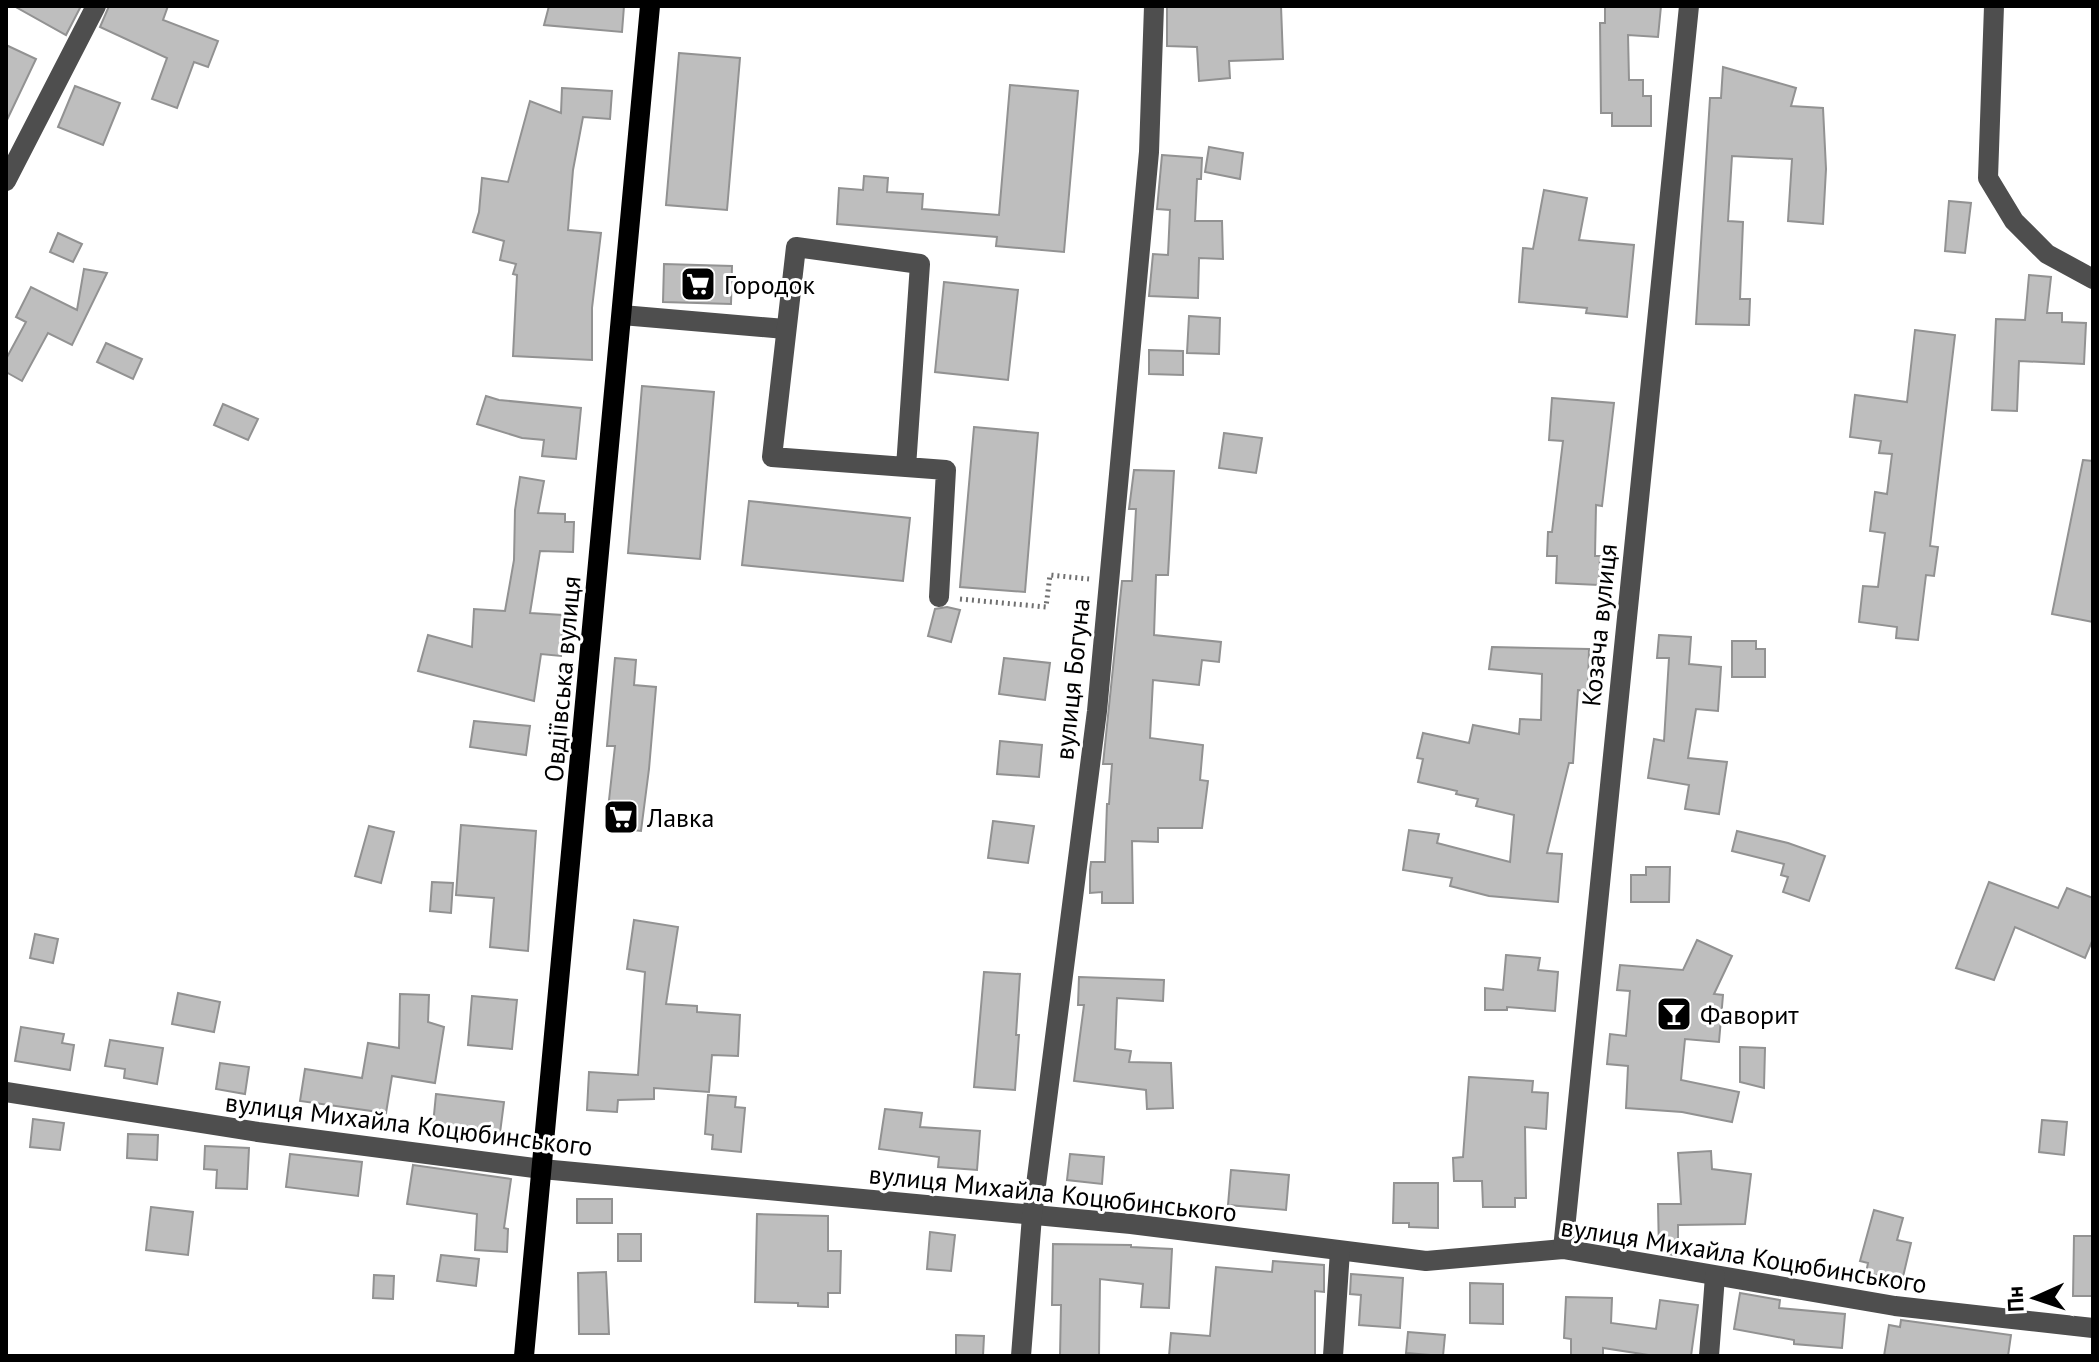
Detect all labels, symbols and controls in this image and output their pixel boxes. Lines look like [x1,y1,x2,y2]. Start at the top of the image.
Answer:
supermarket icon: Городок [679,265,717,303]
place label: Городок [724,268,815,301]
street label: Козача вулиця [1574,542,1624,708]
street label: Овдіївська вулиця [537,575,587,783]
street label: вулиця Богуна [1047,597,1097,761]
supermarket icon: Лавка [602,798,640,836]
place label: Лавка [646,801,714,834]
bar icon: Фаворит [1655,995,1693,1033]
place label: Фаворит [1700,998,1799,1031]
street label: вулиця Михайла Коцюбинського [223,1085,595,1163]
street label: вулиця Михайла Коцюбинського [867,1157,1239,1229]
street label: вулиця Михайла Коцюбинського [1559,1210,1929,1300]
north arrow [1995,1258,2075,1338]
text: Пн [2000,1285,2030,1313]

